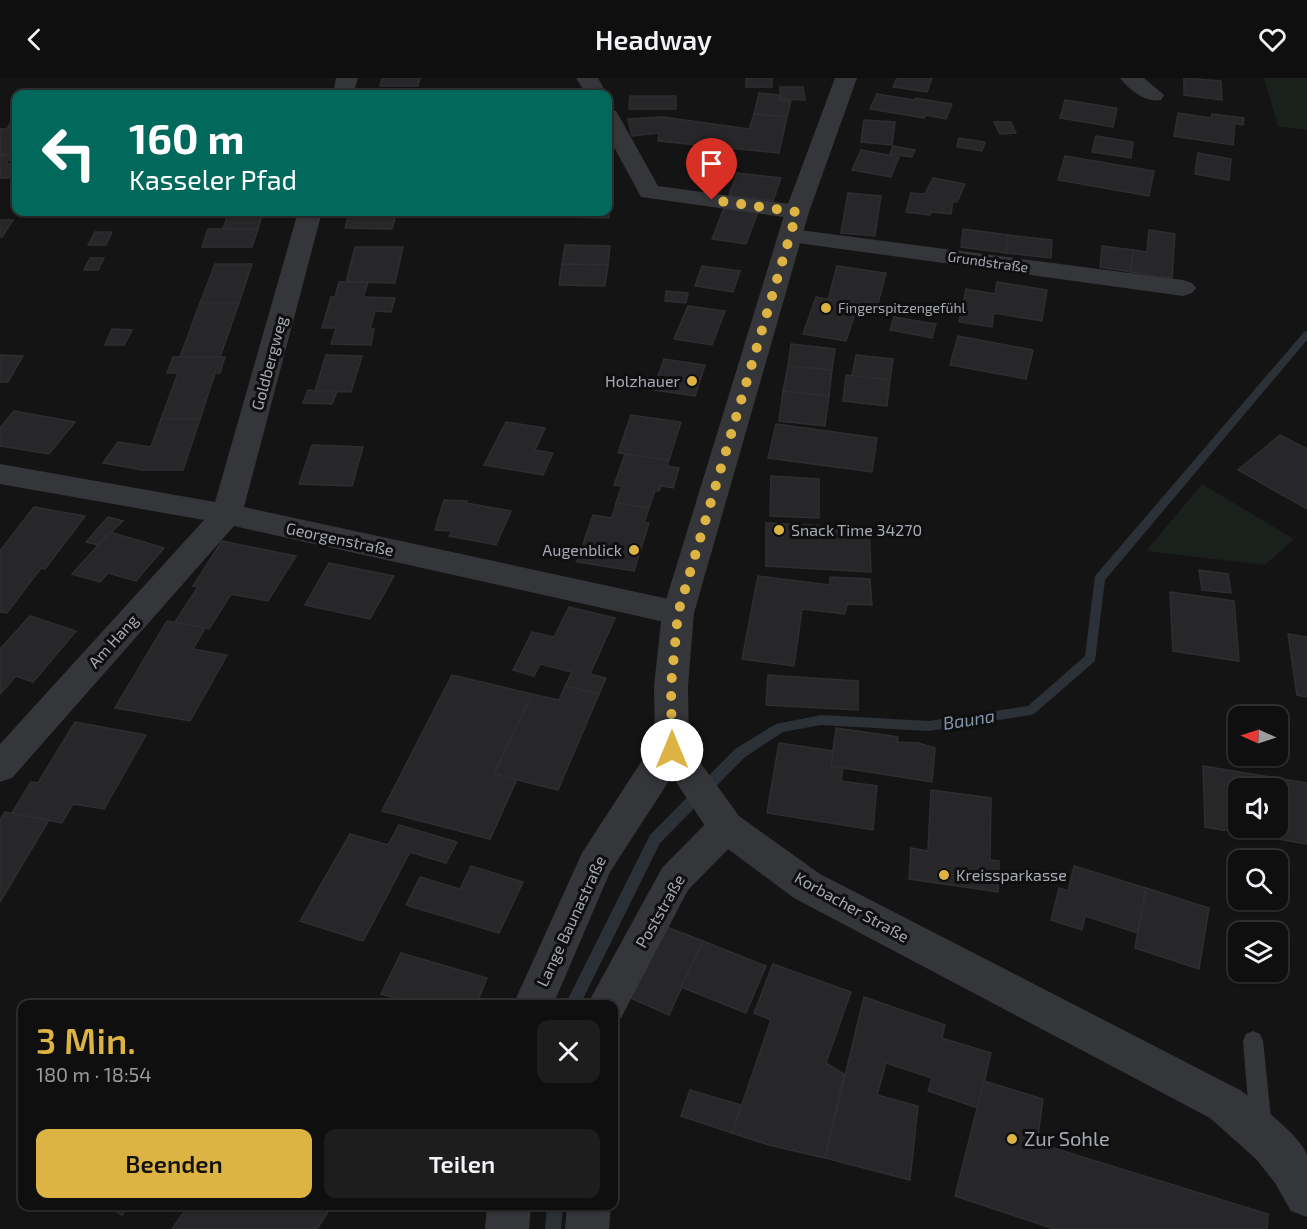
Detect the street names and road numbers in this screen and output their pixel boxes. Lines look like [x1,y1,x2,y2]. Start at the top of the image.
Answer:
street label: Grundstraße [947,247,1029,276]
street label: Goldbergweg [247,314,290,412]
street label: Georgenstraße [284,518,396,559]
street label: Am Hang [84,610,142,671]
street label: Lange Baunastraße [532,852,609,989]
street label: Korbacher Straße [792,867,913,946]
street label: Poststraße [631,871,688,951]

